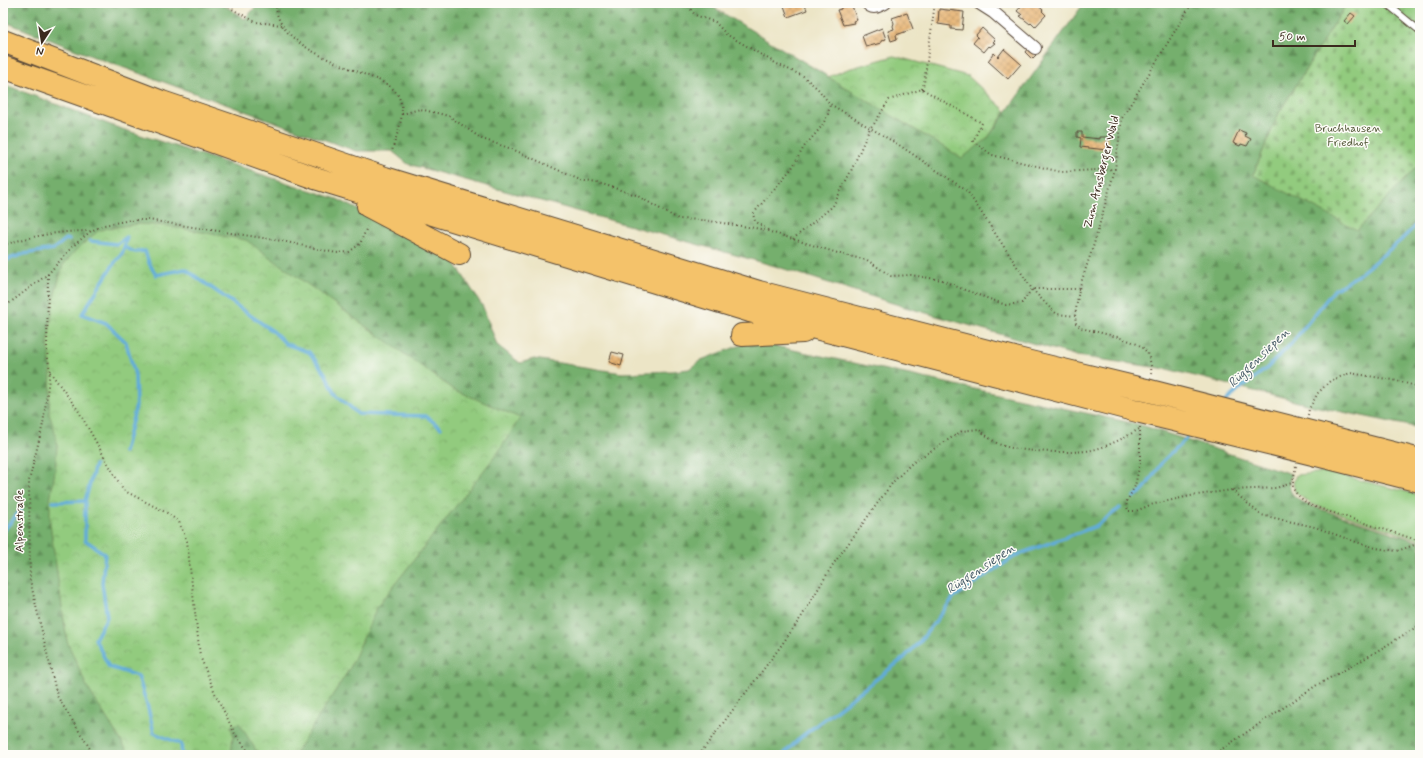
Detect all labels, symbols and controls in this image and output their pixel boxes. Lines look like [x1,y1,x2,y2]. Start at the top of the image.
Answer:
north arrow [22,22,62,62]
scale bar [1273,22,1355,48]
text: 50 m [1279,29,1306,45]
text: N [35,43,45,58]
street label: Zum Arnsberger Wald [1080,114,1125,230]
park label: Bruchhausen Friedhof [1315,121,1382,151]
water label: Rüggensiepen [1225,324,1295,393]
street label: Alpenstraße [12,489,28,552]
water label: Rüggensiepen [943,539,1020,600]

